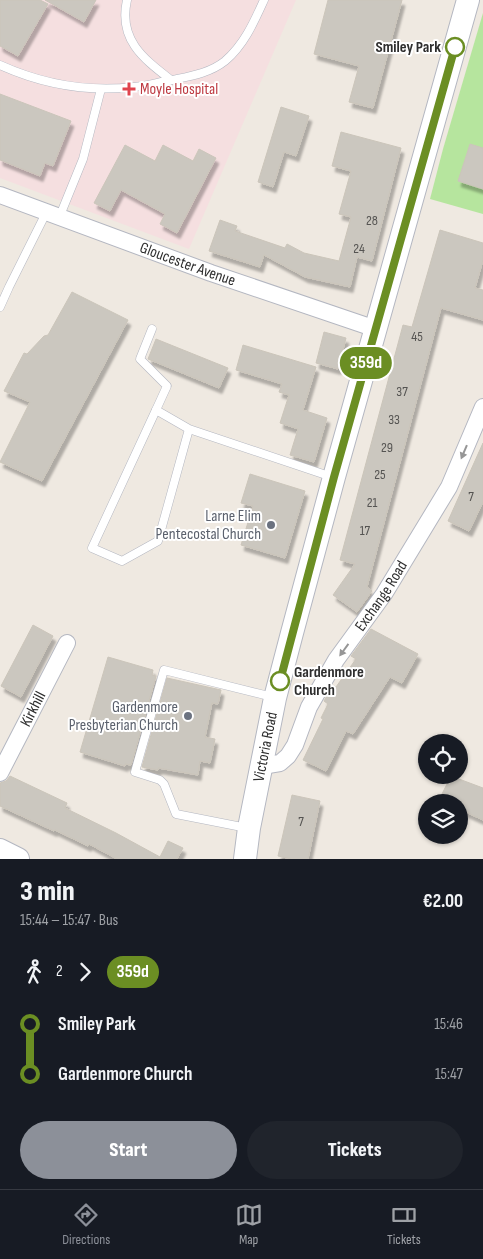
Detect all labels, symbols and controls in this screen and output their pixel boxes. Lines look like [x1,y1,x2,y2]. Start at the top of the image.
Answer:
marker: Smiley Park [445,37,465,57]
place label: Smiley Park [375,38,441,57]
place label: Moyle Hospital [140,80,218,99]
marker: Moyle Hospital [122,82,136,96]
house number: 28 [366,212,378,229]
street label: Gloucester Avenue [137,238,238,290]
house number: 24 [353,240,365,257]
house number: 45 [411,328,423,345]
line badge: 359d [331,347,401,379]
text: 359d [350,352,382,373]
house number: 37 [396,383,408,400]
house number: 33 [388,411,400,428]
house number: 29 [381,439,393,456]
one-way arrow [460,445,468,459]
house number: 25 [374,466,386,483]
house number: 7 [468,488,474,505]
house number: 21 [367,494,377,511]
place label: Larne Elim Pentecostal Church [156,507,261,544]
marker: Larne Elim Pentecostal Church [265,519,277,531]
house number: 17 [360,522,371,539]
street label: Exchange Road [351,557,411,635]
one-way arrow [339,643,349,657]
place label: Gardenmore Church [294,663,364,700]
marker: Gardenmore Church [270,671,290,691]
street label: Kirkhill [16,688,50,730]
place label: Gardenmore Presbyterian Church [69,698,178,735]
marker: Gardenmore Presbyterian Church [182,710,194,722]
street label: Victoria Road [249,710,281,783]
map controls [418,734,468,844]
button: locate [418,734,468,784]
button: layers [418,794,468,844]
house number: 7 [298,813,304,830]
text: 3 min [20,875,75,908]
text: €2.00 [423,890,463,913]
text: 15:44 – 15:47 · Bus [20,911,118,930]
icon: walk [20,958,48,986]
icon: forward [71,958,99,986]
text: 359d [117,961,149,982]
text: 2 [56,962,63,981]
text: Smiley Park [58,1013,136,1036]
text: 15:46 [434,1015,463,1034]
text: Gardenmore Church [58,1063,192,1086]
text: 15:47 [435,1065,463,1084]
button: Start [20,1121,237,1179]
button: Tickets [247,1121,463,1179]
tab: Directions [62,1201,110,1248]
tab: Map [235,1201,263,1248]
tab: Tickets [387,1201,421,1248]

